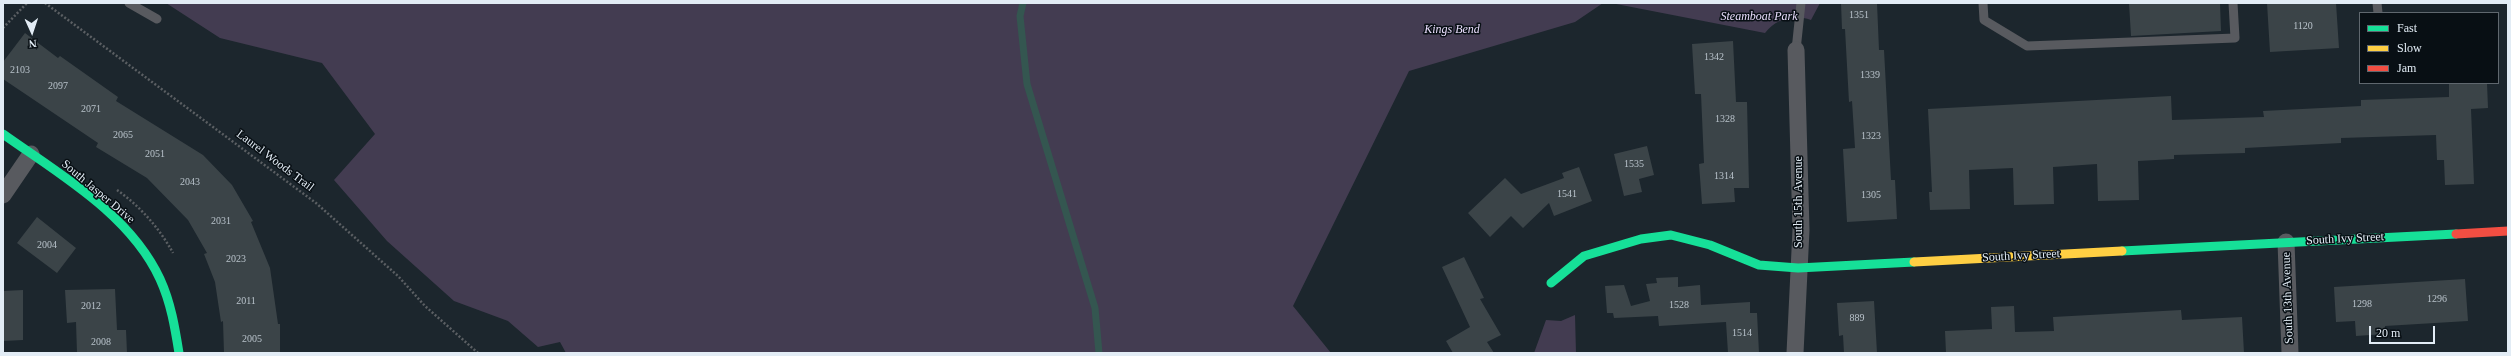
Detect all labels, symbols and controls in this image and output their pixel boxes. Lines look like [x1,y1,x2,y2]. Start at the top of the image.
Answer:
house number: 1351 [1849,9,1869,21]
park label: Steamboat Park [1721,10,1797,24]
north arrow [12,12,52,52]
legend [2359,12,2499,84]
house number: 1120 [2293,20,2313,32]
text: Fast [2397,21,2417,35]
park label: Kings Bend [1424,23,1480,37]
text: N [28,38,37,50]
text: Slow [2397,41,2422,55]
house number: 1342 [1704,51,1724,63]
text: Jam [2397,61,2416,75]
house number: 2103 [10,64,30,76]
house number: 1339 [1860,69,1880,81]
house number: 2097 [48,80,68,92]
house number: 2071 [81,103,101,115]
house number: 1328 [1715,113,1735,125]
street label: Laurel Woods Trail [233,127,317,195]
house number: 2065 [113,129,133,141]
house number: 1323 [1861,130,1881,142]
house number: 2051 [145,148,165,160]
street label: South 15th Avenue [1792,156,1806,248]
street label: South Jasper Drive [58,157,138,227]
house number: 1535 [1624,158,1644,170]
house number: 1314 [1714,170,1734,182]
house number: 2043 [180,176,200,188]
house number: 1541 [1557,188,1577,200]
house number: 1305 [1861,189,1881,201]
house number: 2031 [211,215,231,227]
street label: South Ivy Street [2306,230,2384,248]
house number: 2004 [37,239,57,251]
street label: South Ivy Street [1982,247,2060,265]
street label: South 13th Avenue [2279,252,2297,344]
house number: 2023 [226,253,246,265]
house number: 1296 [2427,293,2447,305]
house number: 2011 [236,295,256,307]
house number: 1298 [2352,298,2372,310]
house number: 1528 [1669,299,1689,311]
house number: 2012 [81,300,101,312]
house number: 889 [1850,312,1864,324]
scale bar [2371,318,2437,344]
text: 20 m [2376,326,2400,340]
house number: 1514 [1732,327,1752,339]
house number: 2005 [242,333,262,345]
house number: 2008 [91,336,111,348]

